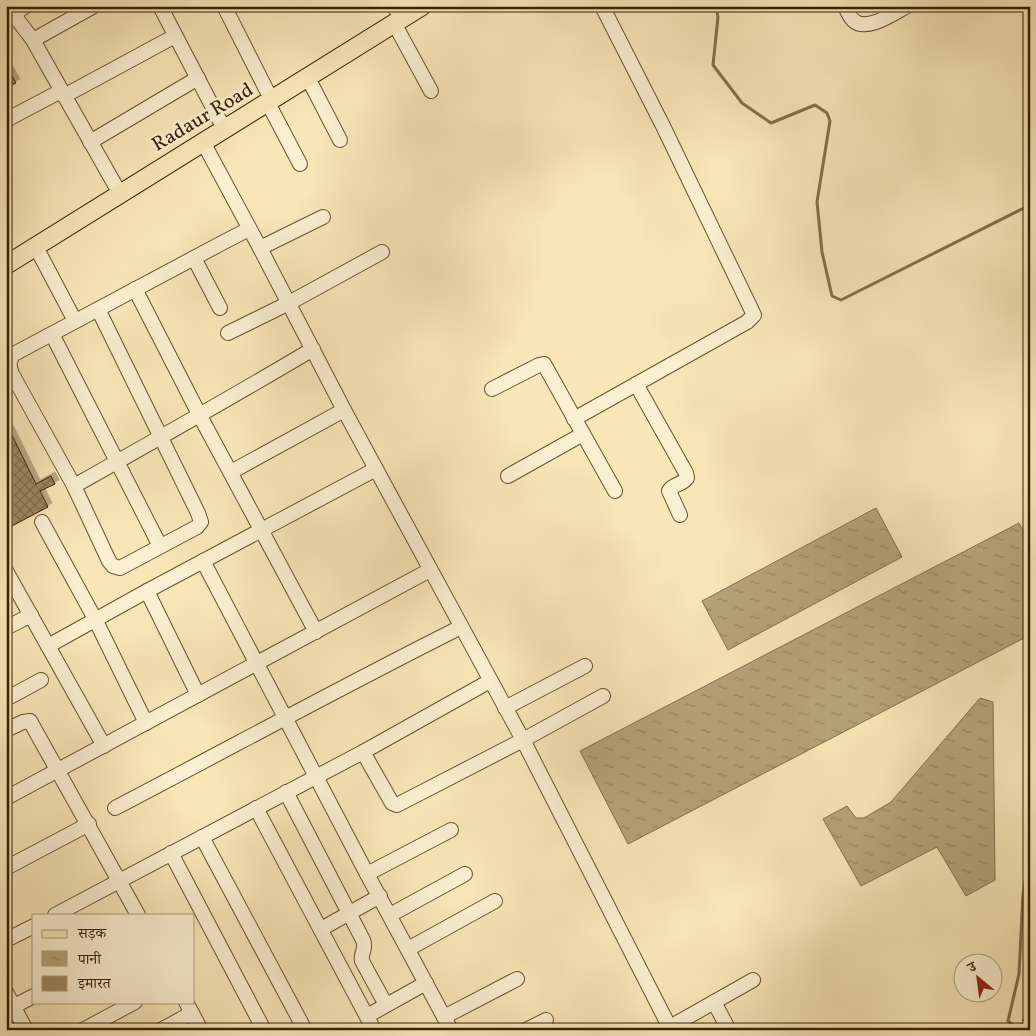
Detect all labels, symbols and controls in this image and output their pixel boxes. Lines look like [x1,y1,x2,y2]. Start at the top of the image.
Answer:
street label: Radaur Road [147,77,259,159]
legend [32,914,195,1004]
text: सड़क [77,924,107,945]
text: पानी [77,950,102,971]
north arrow [954,954,1004,1004]
text: उ [964,957,981,978]
text: इमारत [77,974,112,995]

